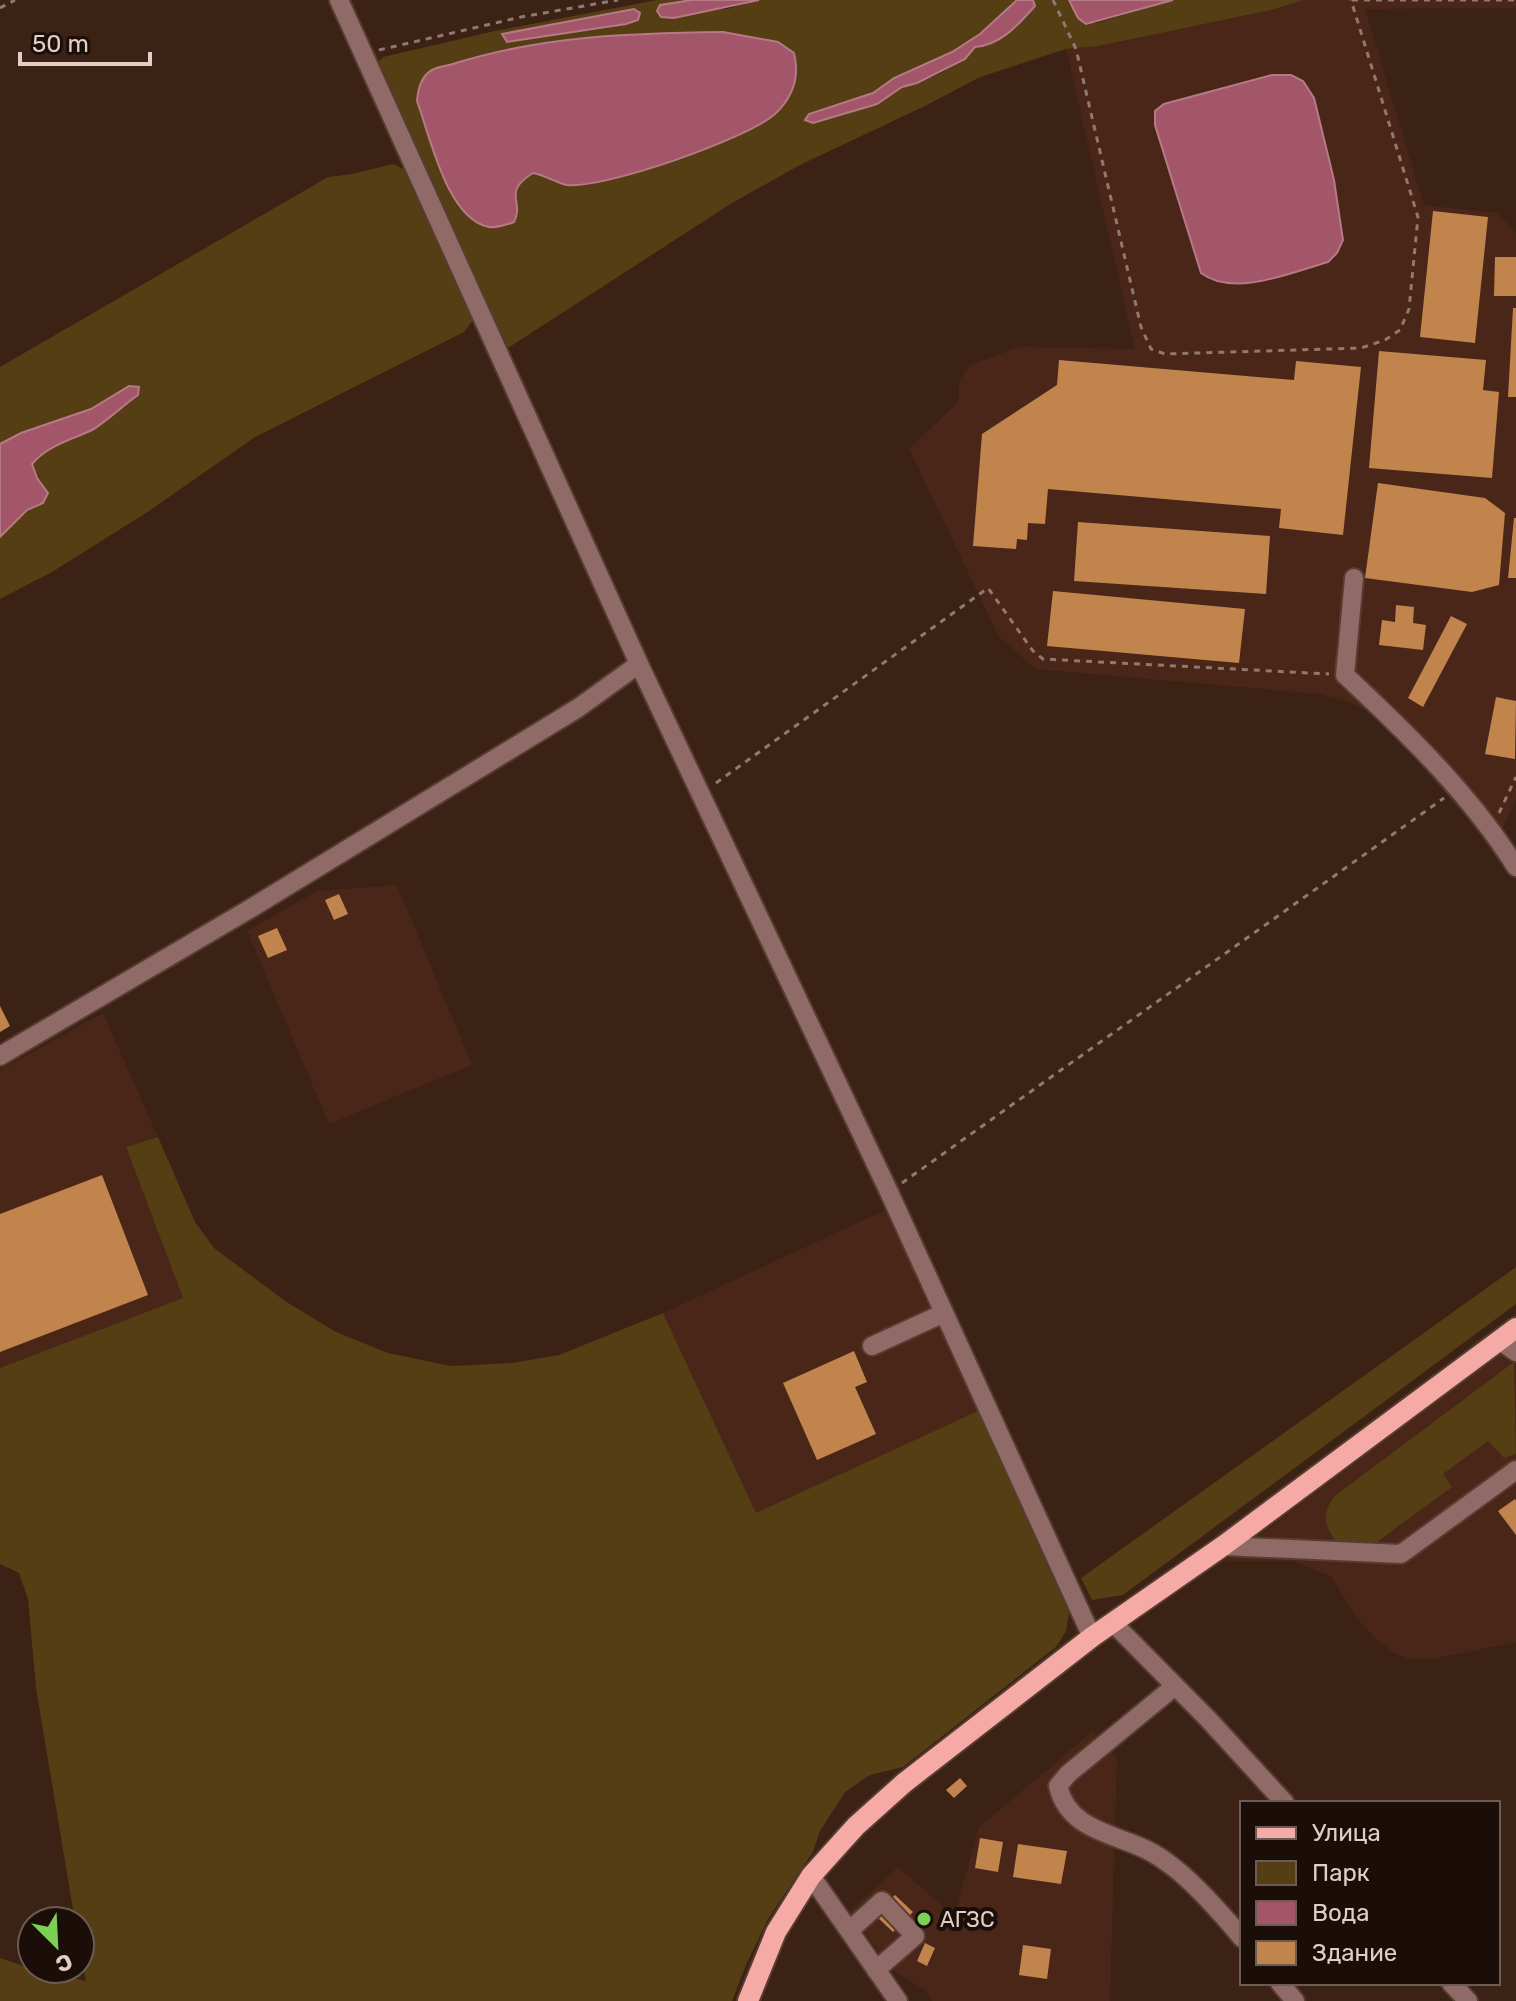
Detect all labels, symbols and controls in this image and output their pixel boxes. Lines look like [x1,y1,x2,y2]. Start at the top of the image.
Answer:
scale bar [20,16,150,66]
text: 50 m [32,30,89,58]
legend [1240,1801,1500,1985]
text: Улица [1312,1819,1381,1847]
text: Парк [1312,1859,1370,1887]
text: Вода [1312,1899,1369,1927]
north arrow [16,1905,96,1985]
place label: АГЗС [940,1906,995,1933]
marker: АГЗС [915,1910,933,1928]
text: Здание [1312,1939,1397,1967]
text: С [51,1947,76,1978]

